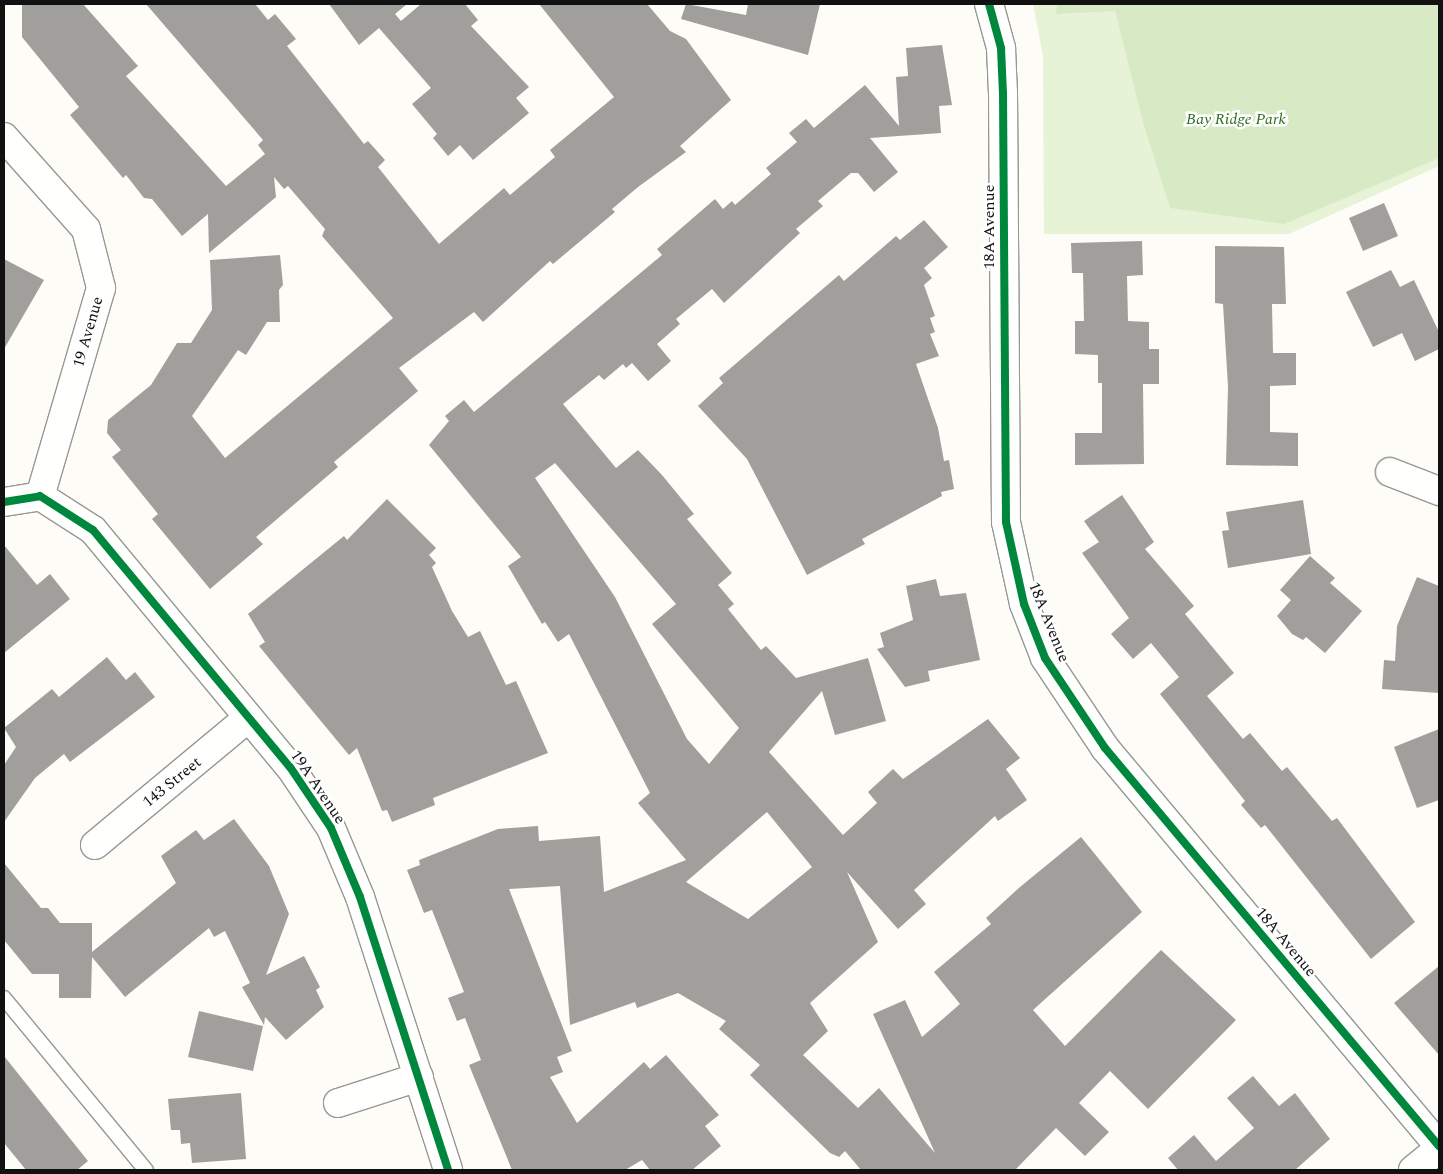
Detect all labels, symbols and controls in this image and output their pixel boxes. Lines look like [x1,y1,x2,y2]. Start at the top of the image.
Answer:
park label: Bay Ridge Park [1186,109,1286,129]
street label: 18A Avenue [979,185,999,269]
street label: 19 Avenue [69,294,107,370]
street label: 18A Avenue [1024,579,1074,665]
street label: 19A Avenue [286,746,350,828]
street label: 143 Street [139,753,205,811]
street label: 18A Avenue [1251,903,1321,981]

